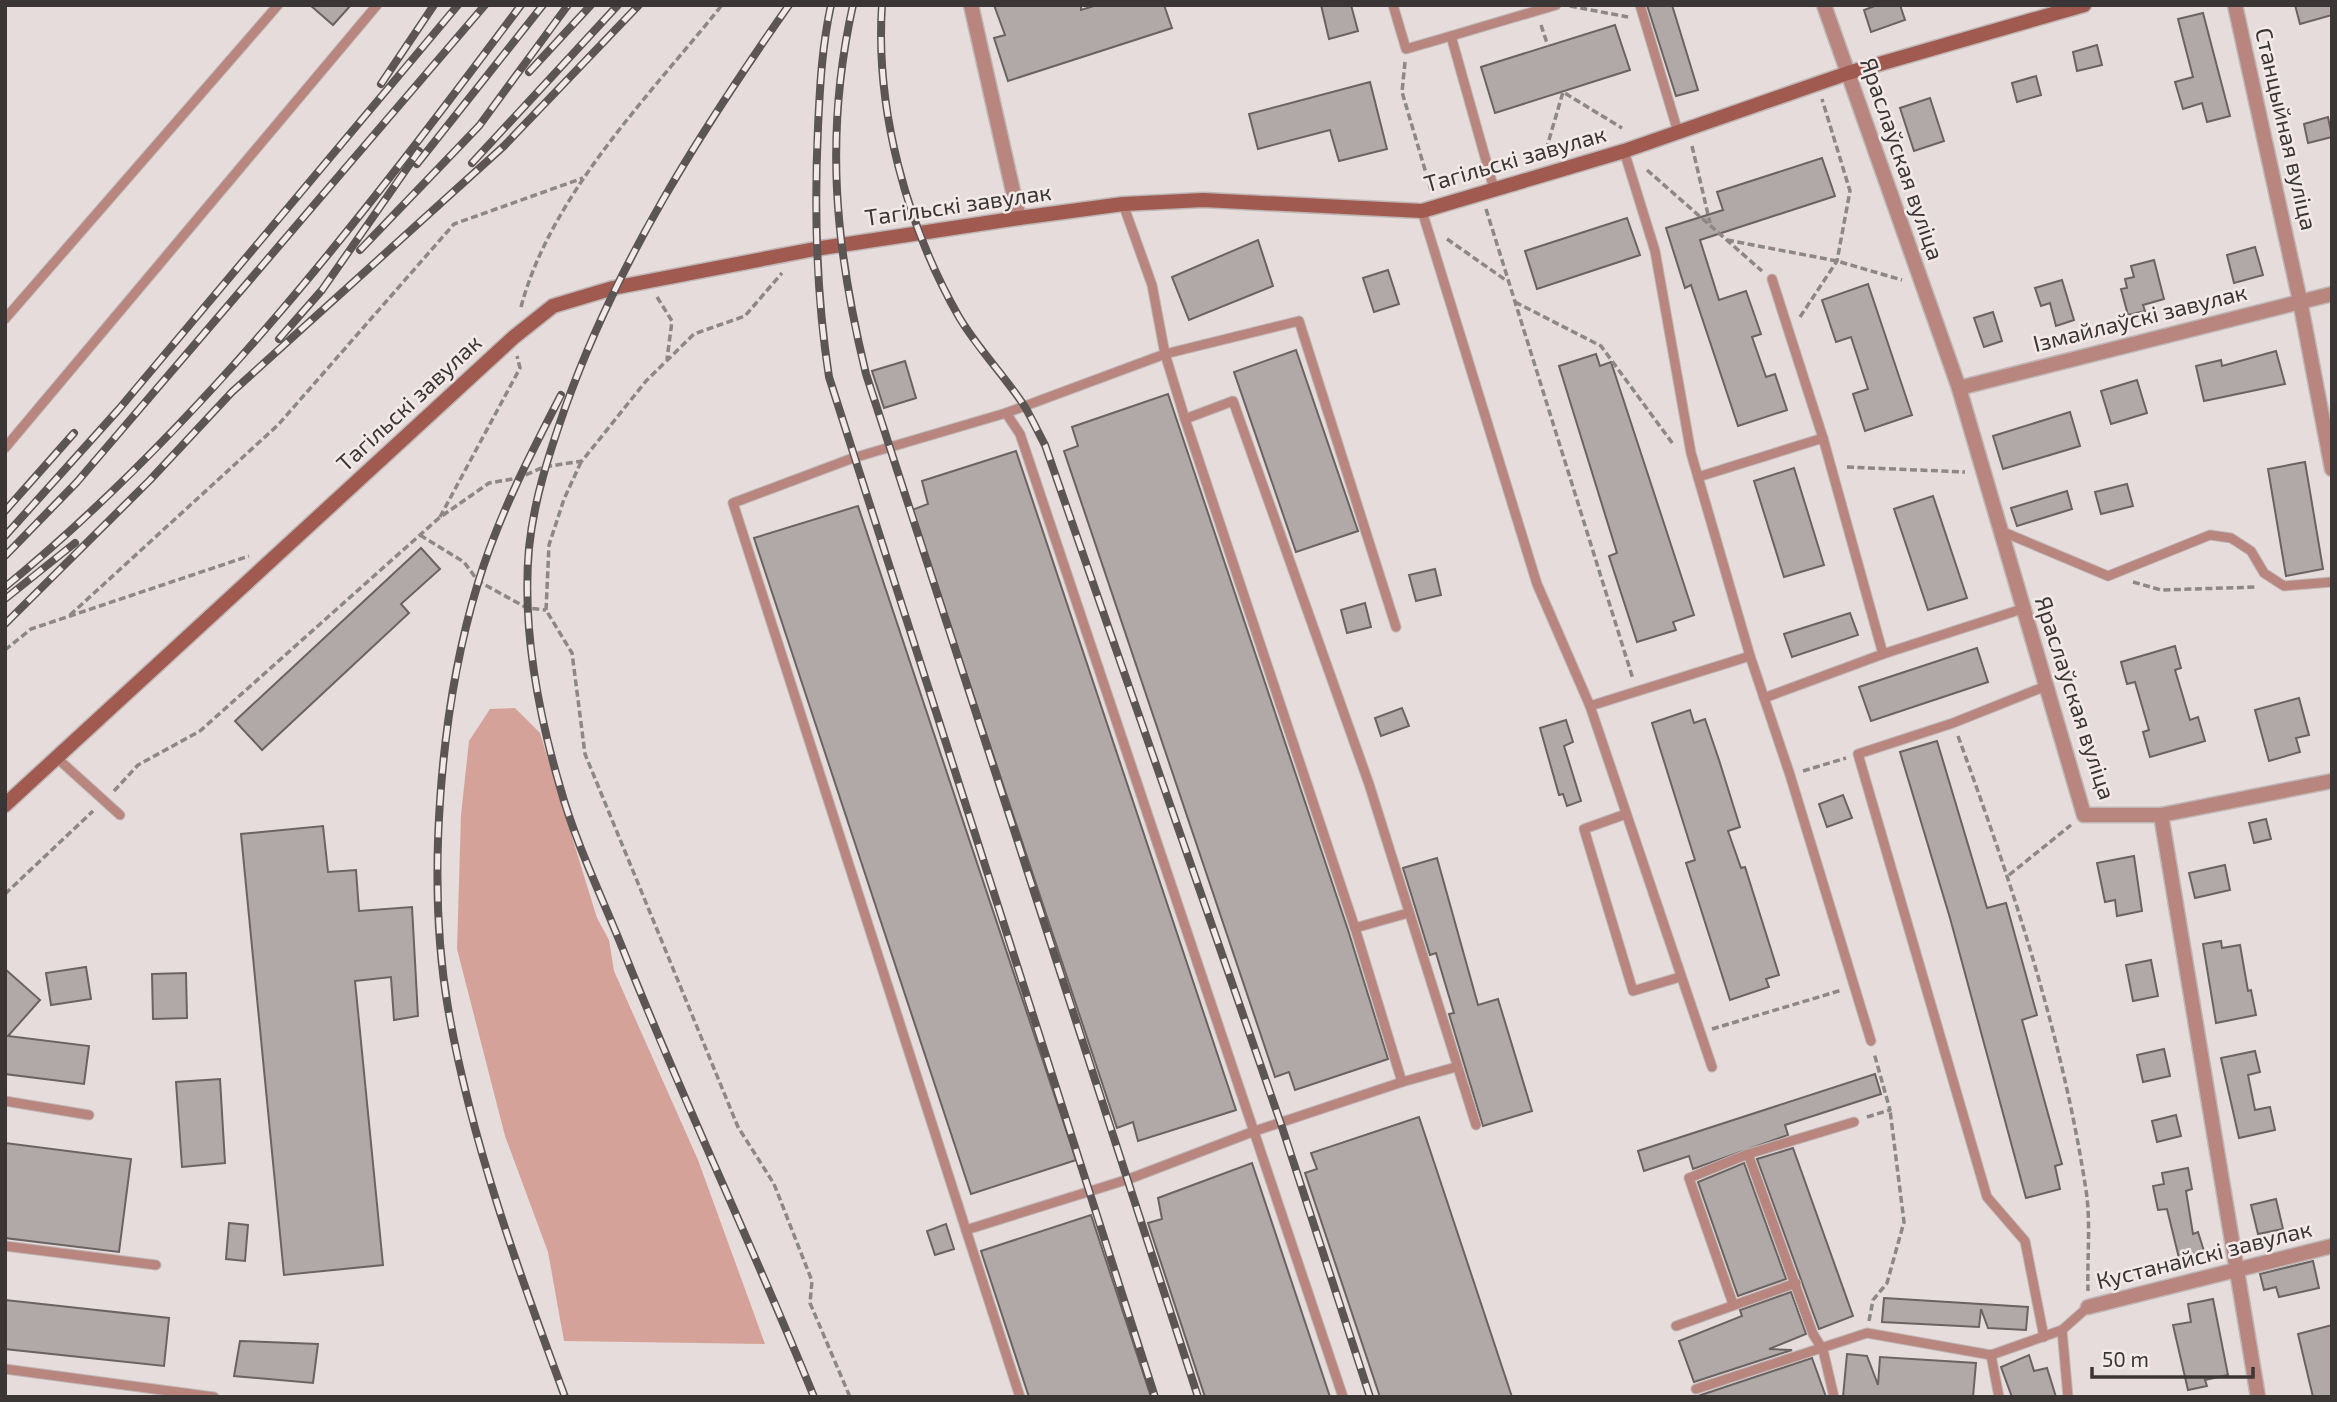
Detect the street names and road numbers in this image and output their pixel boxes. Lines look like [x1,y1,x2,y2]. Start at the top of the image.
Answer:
street label: Станцыйная вуліца [2249,25,2324,233]
street label: Яраслаўская вуліца [1854,54,1951,264]
street label: Тагільскі завулак [1421,119,1609,198]
street label: Тагільскі завулак [863,177,1053,232]
street label: Ізмайлаўскі завулак [2030,277,2250,358]
street label: Тагільскі завулак [330,328,487,477]
street label: Яраслаўская вуліца [2029,592,2122,803]
street label: Кустанайскі завулак [2093,1214,2315,1295]

